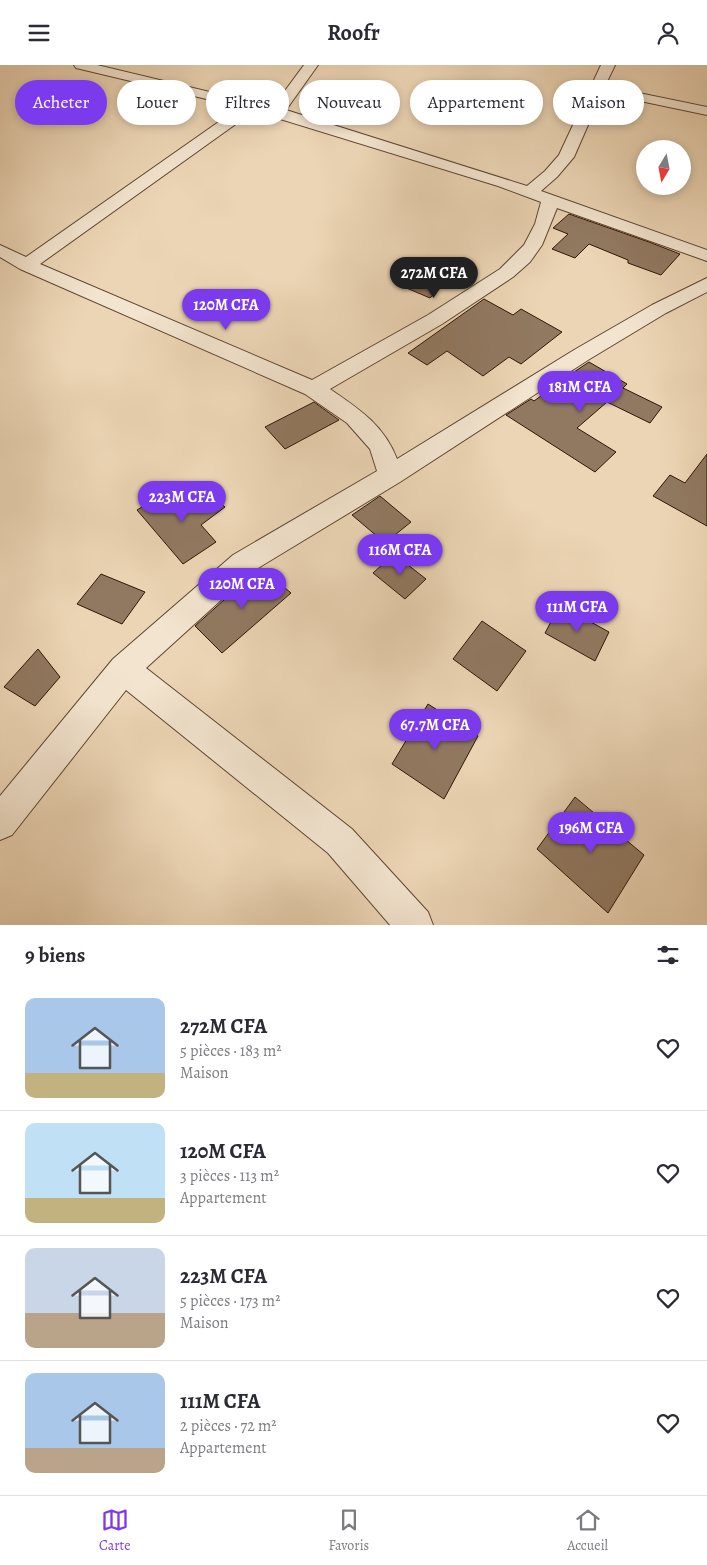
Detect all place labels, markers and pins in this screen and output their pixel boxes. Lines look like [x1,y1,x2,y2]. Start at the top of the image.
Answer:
pin: 272M CFA [382,257,486,299]
pin: 120M CFA [174,289,278,331]
pin: 181M CFA [528,371,632,413]
pin: 223M CFA [130,481,234,523]
pin: 116M CFA [348,533,452,576]
pin: 120M CFA [190,567,294,610]
pin: 111M CFA [525,591,629,633]
pin: 67.7M CFA [378,709,492,751]
pin: 196M CFA [539,811,643,854]

